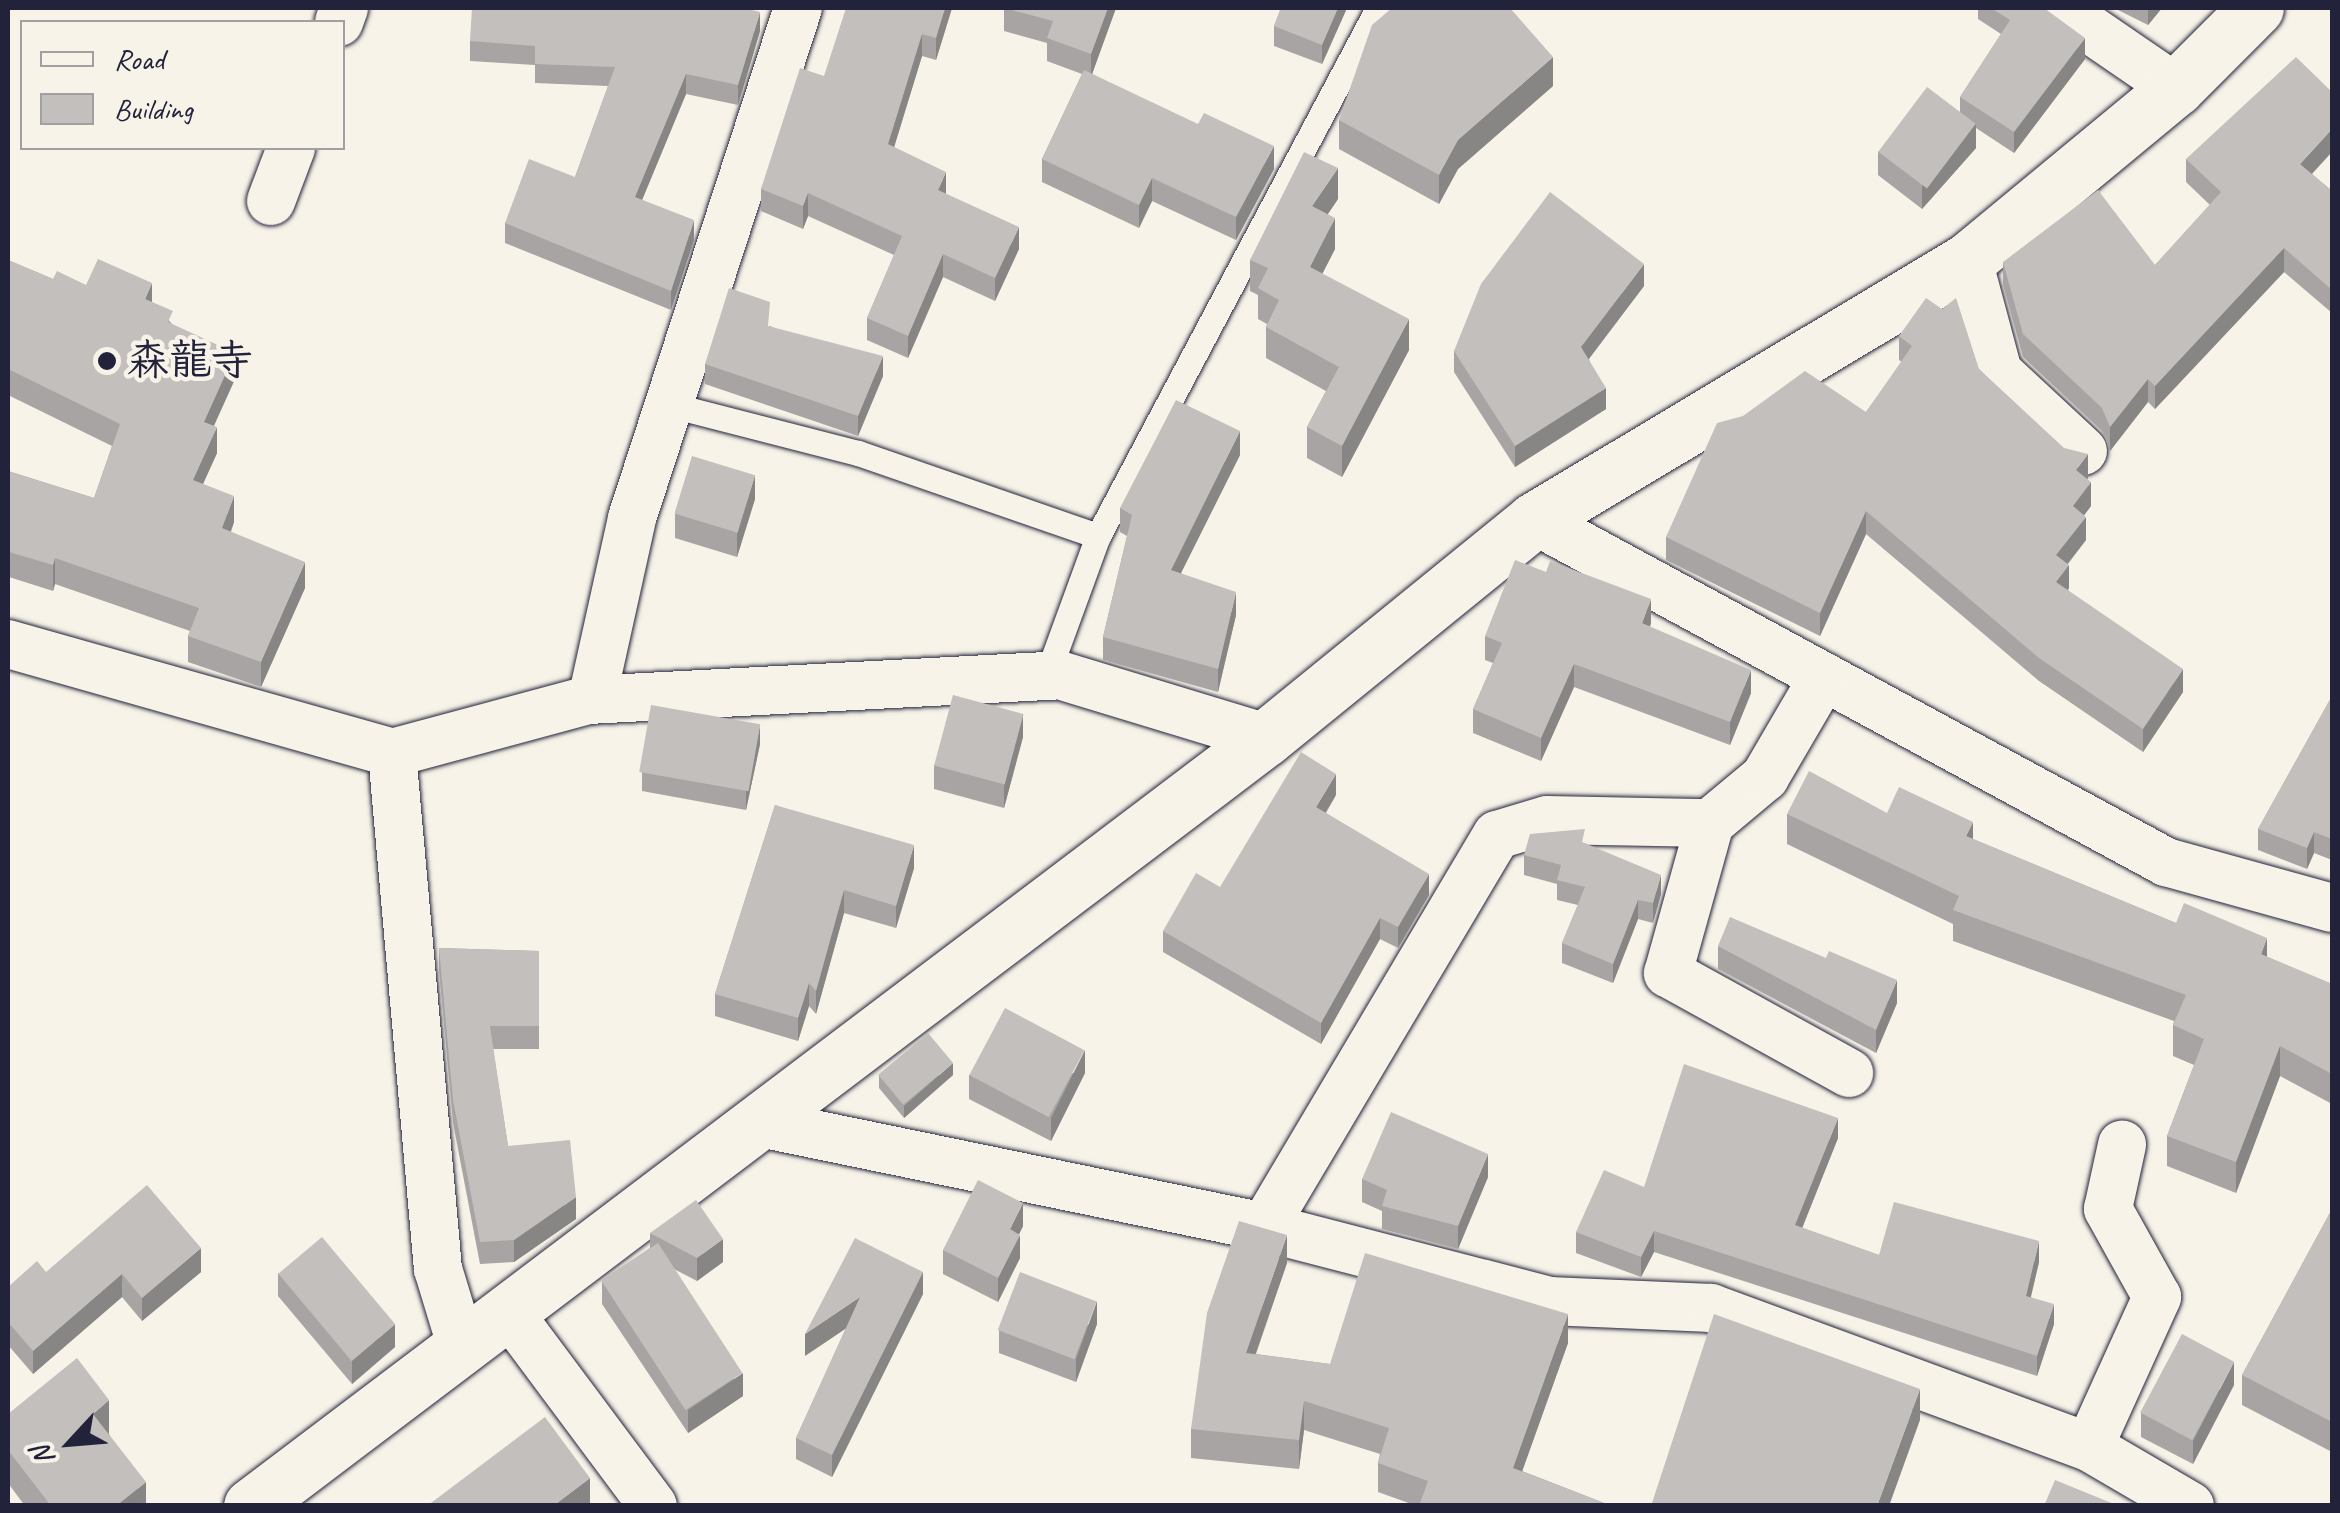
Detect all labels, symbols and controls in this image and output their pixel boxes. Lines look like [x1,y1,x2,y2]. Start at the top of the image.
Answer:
legend [20,20,345,150]
text: Road [114,40,164,78]
text: Building [114,90,193,128]
place label: 森龍寺 [127,336,253,386]
marker: 森龍寺 [96,350,118,372]
north arrow [20,1393,120,1493]
text: N [23,1441,62,1472]

